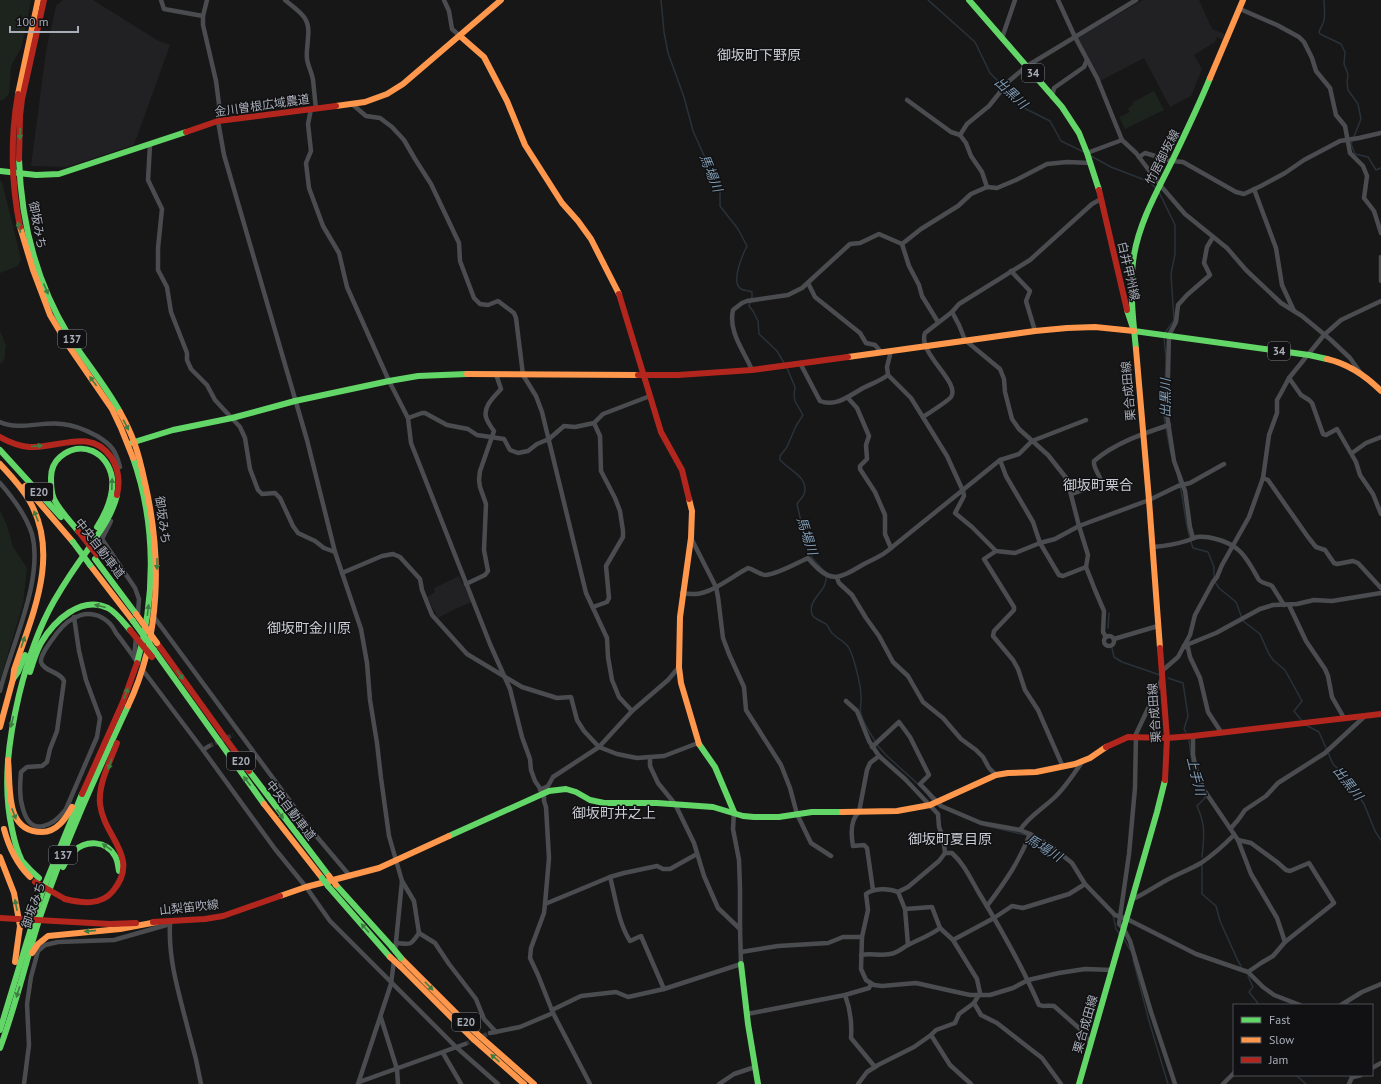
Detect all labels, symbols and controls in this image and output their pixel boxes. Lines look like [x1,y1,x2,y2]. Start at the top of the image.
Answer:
scale bar [10,8,78,34]
text: 100 m [16,14,49,29]
district label: 御坂町下野原 [717,46,801,64]
road number: 34 [1022,64,1044,82]
water label: 出黒川 [991,73,1033,114]
street label: 金川曽根広域農道 [213,91,311,119]
street label: 竹居御坂線 [1142,127,1182,187]
one-way arrow [16,128,23,140]
water label: 馬場川 [696,152,727,196]
street label: 御坂みち [26,200,50,250]
one-way arrow [16,220,22,233]
street label: 白井甲州線 [1115,240,1143,302]
one-way arrow [43,283,49,294]
road number: 137 [58,330,86,348]
road number: 34 [1268,342,1290,360]
street label: 栗合成田線 [1118,360,1138,422]
one-way arrow [89,375,97,386]
water label: 出黒川 [1157,377,1174,418]
one-way arrow [123,419,129,430]
one-way arrow [31,443,43,450]
district label: 御坂町栗合 [1063,476,1133,494]
one-way arrow [108,478,115,490]
road number: E20 [25,483,53,501]
street label: 御坂みち [152,495,174,545]
one-way arrow [33,509,39,521]
street label: 中央自動車道 [72,515,128,581]
water label: 馬場川 [793,515,822,559]
one-way arrow [154,558,160,571]
one-way arrow [94,603,106,609]
one-way arrow [144,604,151,617]
district label: 御坂町金川原 [267,619,351,637]
one-way arrow [20,635,26,647]
one-way arrow [176,669,184,680]
street label: 栗合成田線 [1144,683,1164,743]
one-way arrow [124,686,130,698]
one-way arrow [9,716,15,728]
road number: E20 [227,752,255,770]
water label: 上手川 [1183,755,1209,799]
one-way arrow [106,759,112,771]
water label: 出黒川 [1329,762,1368,805]
one-way arrow [242,775,251,786]
street label: 中央自動車道 [263,777,319,843]
district label: 御坂町井之上 [572,804,656,822]
one-way arrow [12,808,18,820]
one-way arrow [276,809,284,820]
district label: 御坂町夏目原 [908,830,992,848]
water label: 馬場川 [1023,831,1067,866]
one-way arrow [101,844,112,851]
road number: 137 [49,846,77,864]
street label: 御坂みち [18,880,48,930]
street label: 山梨笛吹線 [158,896,220,918]
one-way arrow [13,899,19,911]
one-way arrow [360,923,369,933]
one-way arrow [84,928,96,935]
one-way arrow [424,981,433,991]
one-way arrow [15,986,21,998]
street label: 栗合成田線 [1070,993,1100,1055]
legend [1233,1004,1373,1076]
text: Fast [1269,1012,1290,1027]
road number: E20 [452,1013,480,1031]
text: Slow [1269,1032,1294,1047]
text: Jam [1268,1052,1288,1067]
one-way arrow [490,1054,499,1063]

